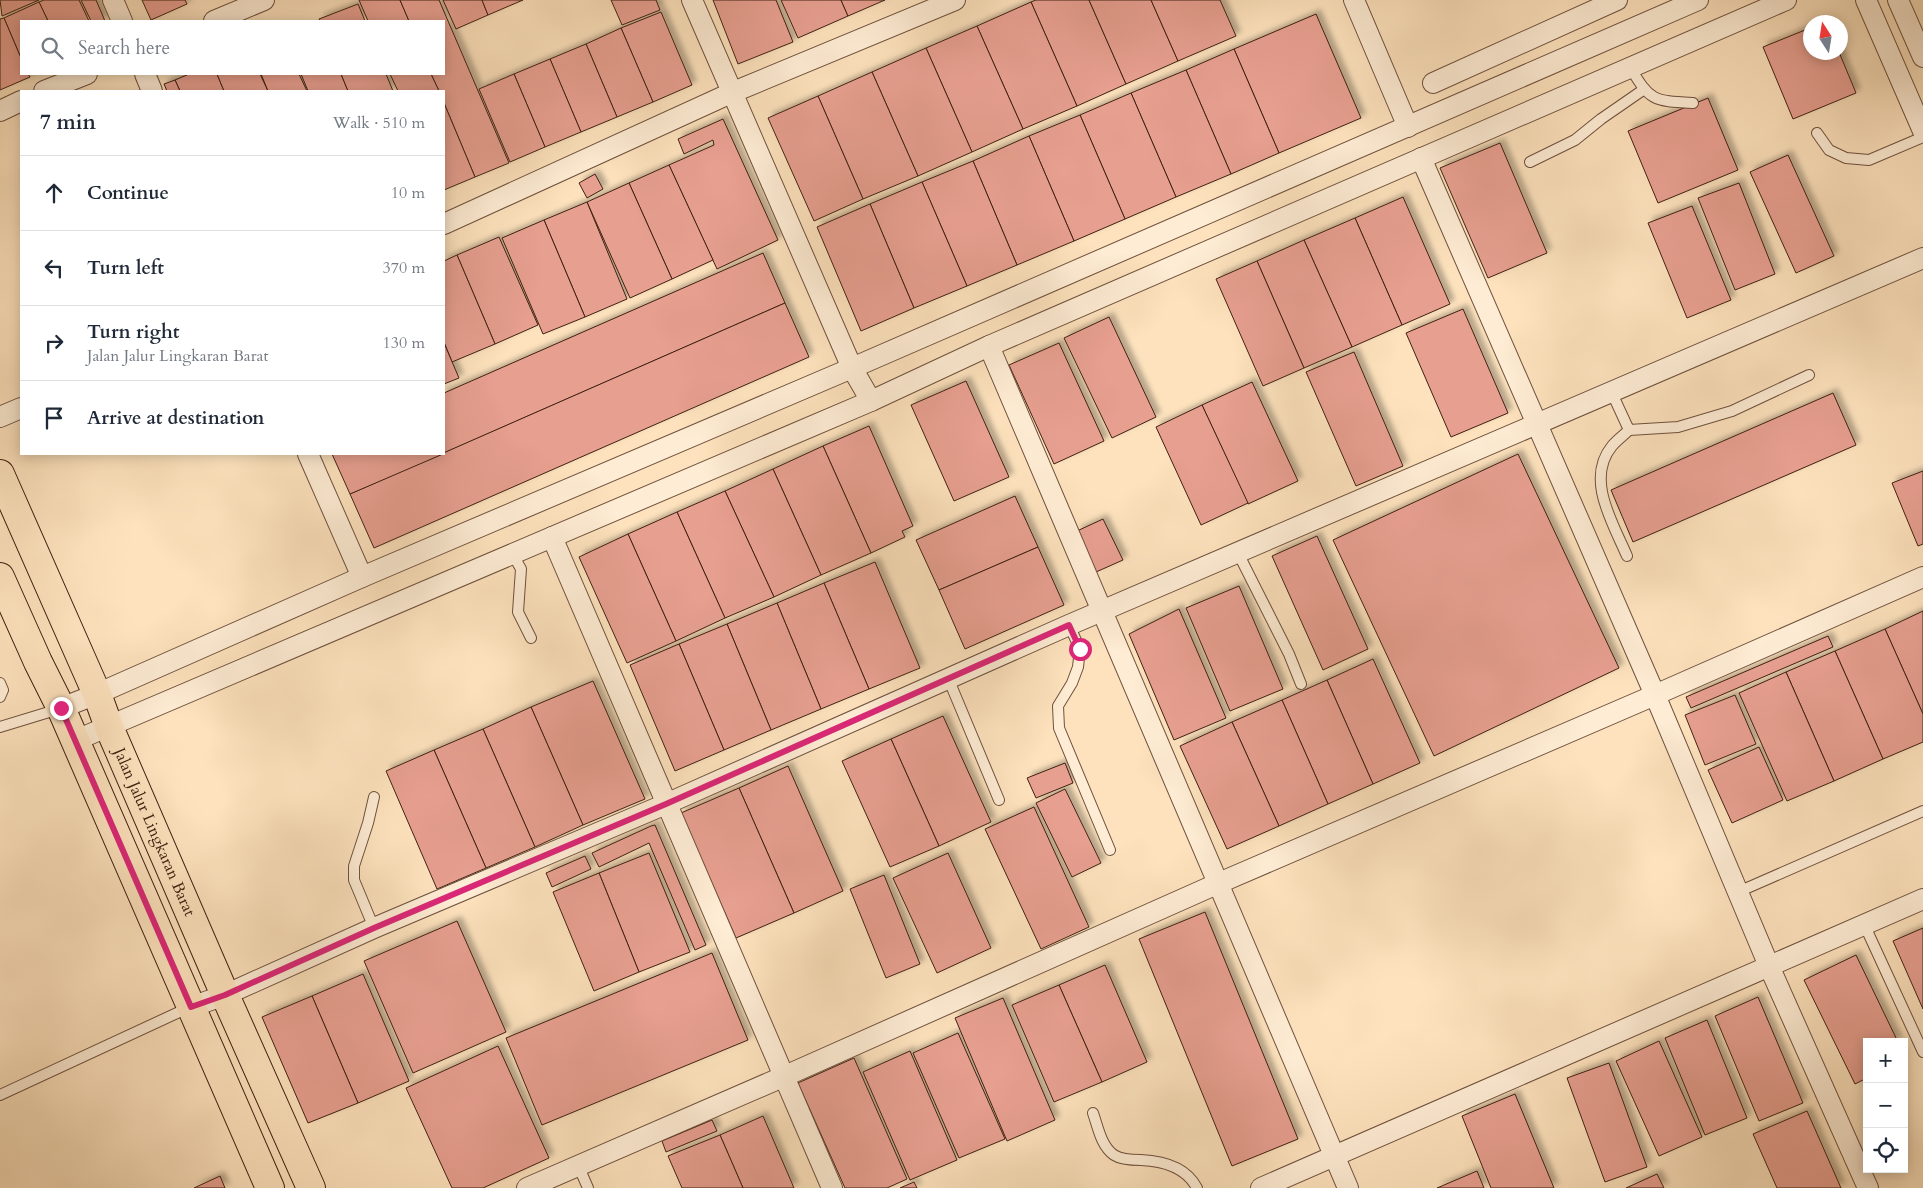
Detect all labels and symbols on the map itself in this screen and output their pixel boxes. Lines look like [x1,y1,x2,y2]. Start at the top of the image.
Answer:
north arrow [1803,15,1848,60]
route start [1069,638,1092,661]
route end [50,697,73,720]
street label: Jalan Jalur Lingkaran Barat [108,743,201,920]

